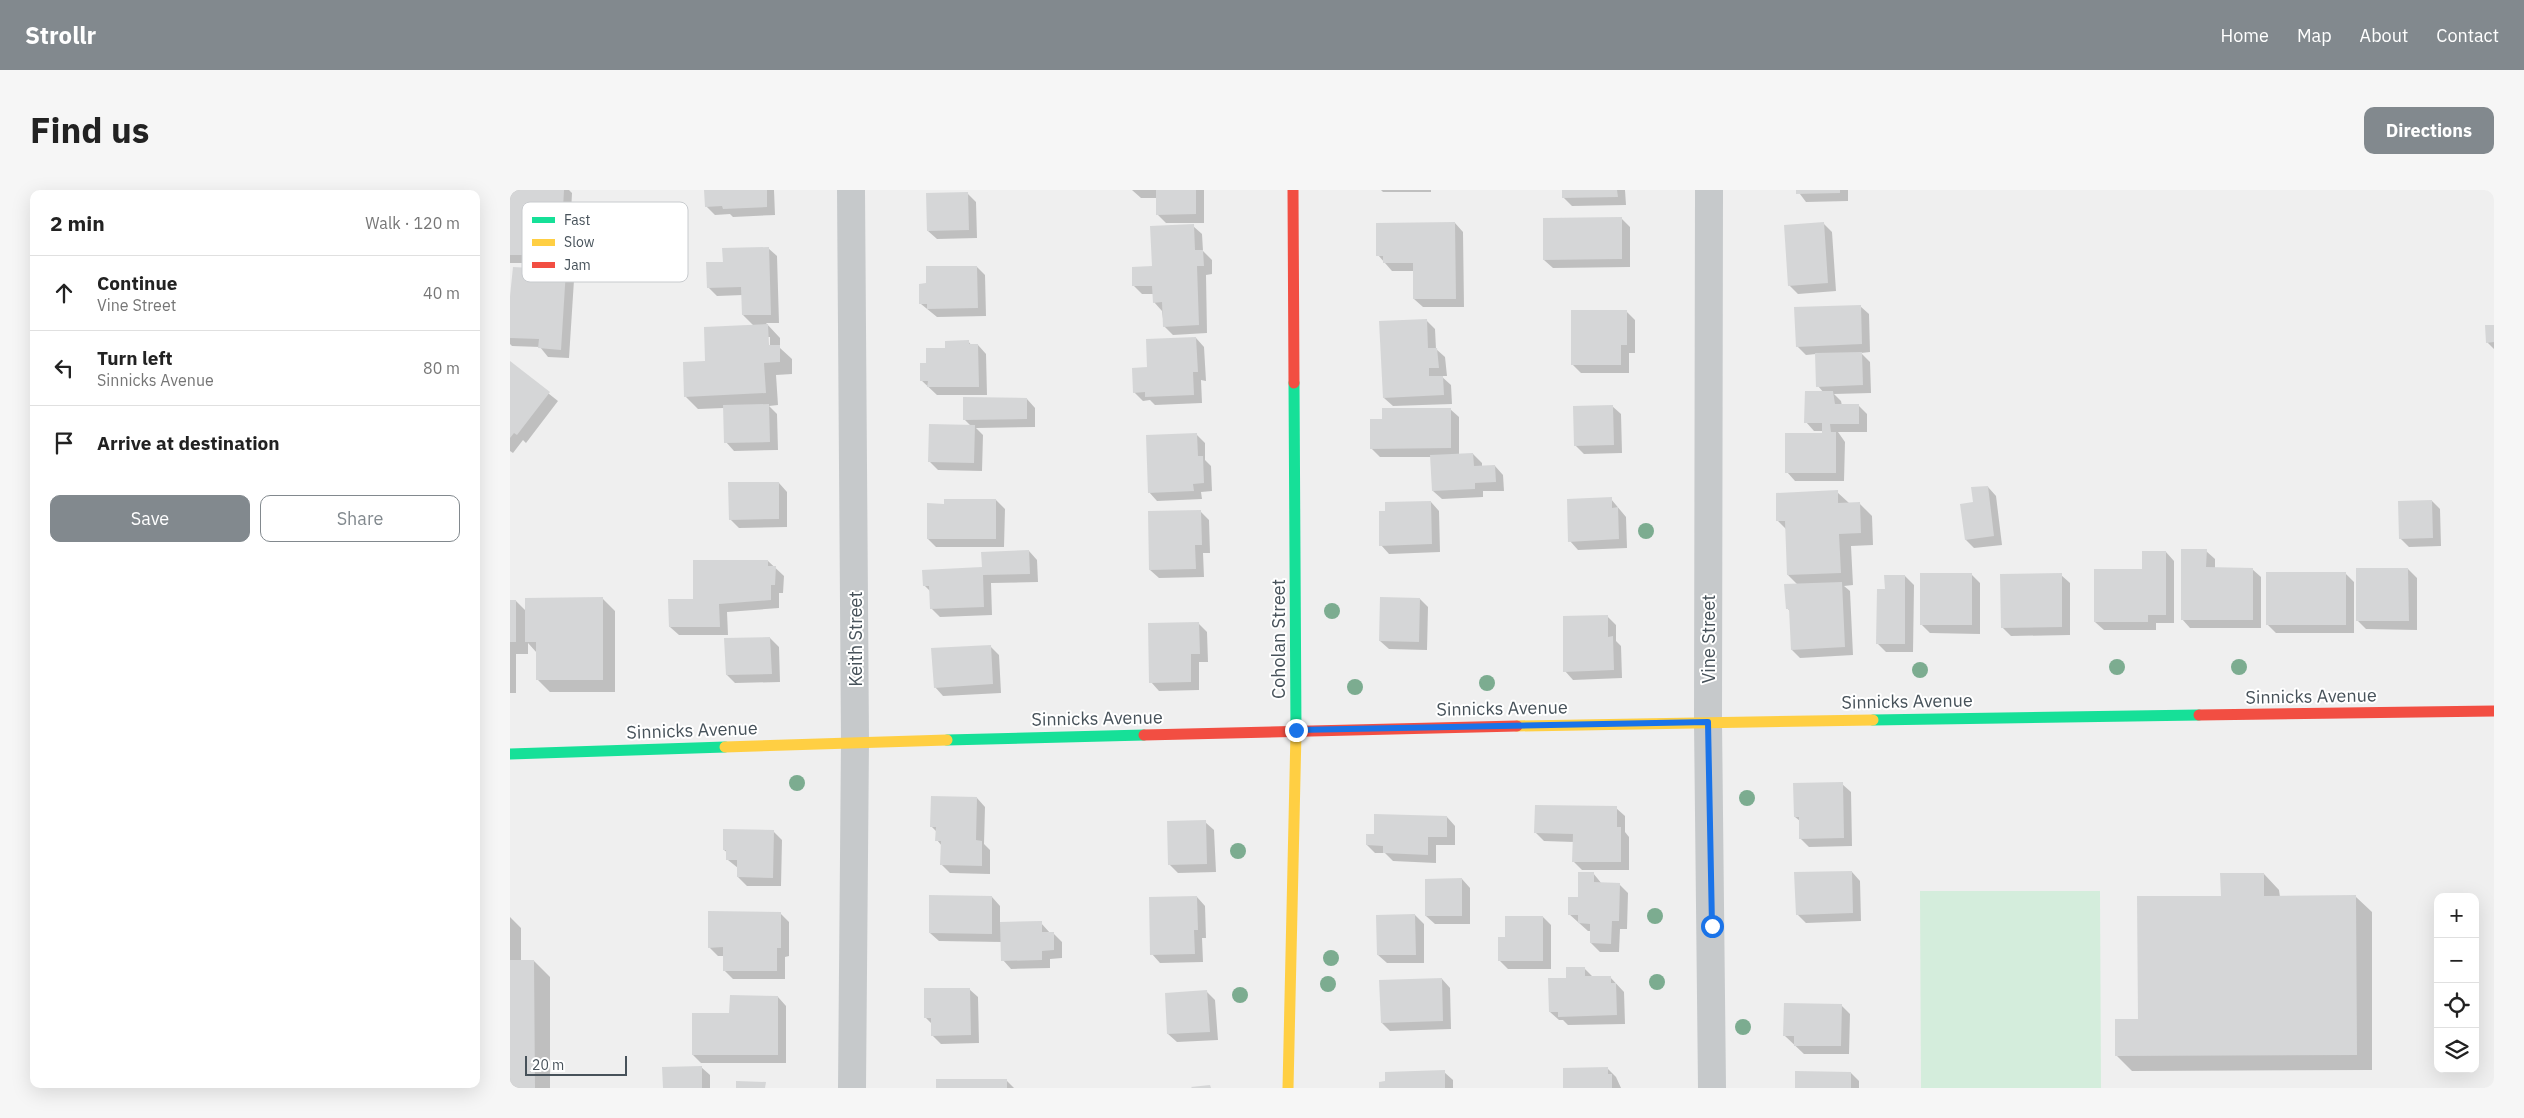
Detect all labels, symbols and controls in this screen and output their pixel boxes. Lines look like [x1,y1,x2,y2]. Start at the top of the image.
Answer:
text: Strollr [25,19,96,51]
text: Home [2221,24,2269,47]
text: Map [2297,24,2332,47]
text: About [2360,24,2408,47]
text: Contact [2436,24,2499,47]
text: Find us [30,107,149,153]
button: Directions [2364,107,2494,154]
legend [522,202,688,282]
text: 2 min [50,209,105,237]
text: Fast [564,211,590,229]
text: Walk · 120 m [365,213,460,233]
text: Slow [564,233,595,251]
text: Jam [564,256,591,274]
text: Continue [97,271,177,295]
icon: ahead [50,279,78,307]
text: 40 m [423,283,460,303]
text: Vine Street [97,295,176,315]
text: Turn left [97,346,173,370]
icon: left [50,354,78,382]
text: 80 m [423,358,460,378]
text: Sinnicks Avenue [97,370,214,390]
icon: arrive [50,429,78,457]
text: Arrive at destination [97,431,280,455]
button: Save [50,495,250,542]
button: Share [260,495,460,542]
street label: Coholan Street [1267,579,1290,699]
street label: Keith Street [844,591,867,687]
street label: Vine Street [1697,594,1720,684]
street label: Sinnicks Avenue [2245,683,2377,709]
street label: Sinnicks Avenue [1841,688,1973,714]
street label: Sinnicks Avenue [1436,695,1568,721]
street label: Sinnicks Avenue [1031,705,1163,731]
street label: Sinnicks Avenue [626,716,758,744]
route end [1285,719,1308,742]
map controls [2434,893,2479,1073]
button: + [2434,893,2479,938]
route start [1701,915,1724,938]
button: − [2434,938,2479,983]
button: locate [2434,983,2479,1028]
button: layers [2434,1028,2479,1073]
scale bar [525,1053,628,1076]
text: 20 m [532,1056,564,1074]

